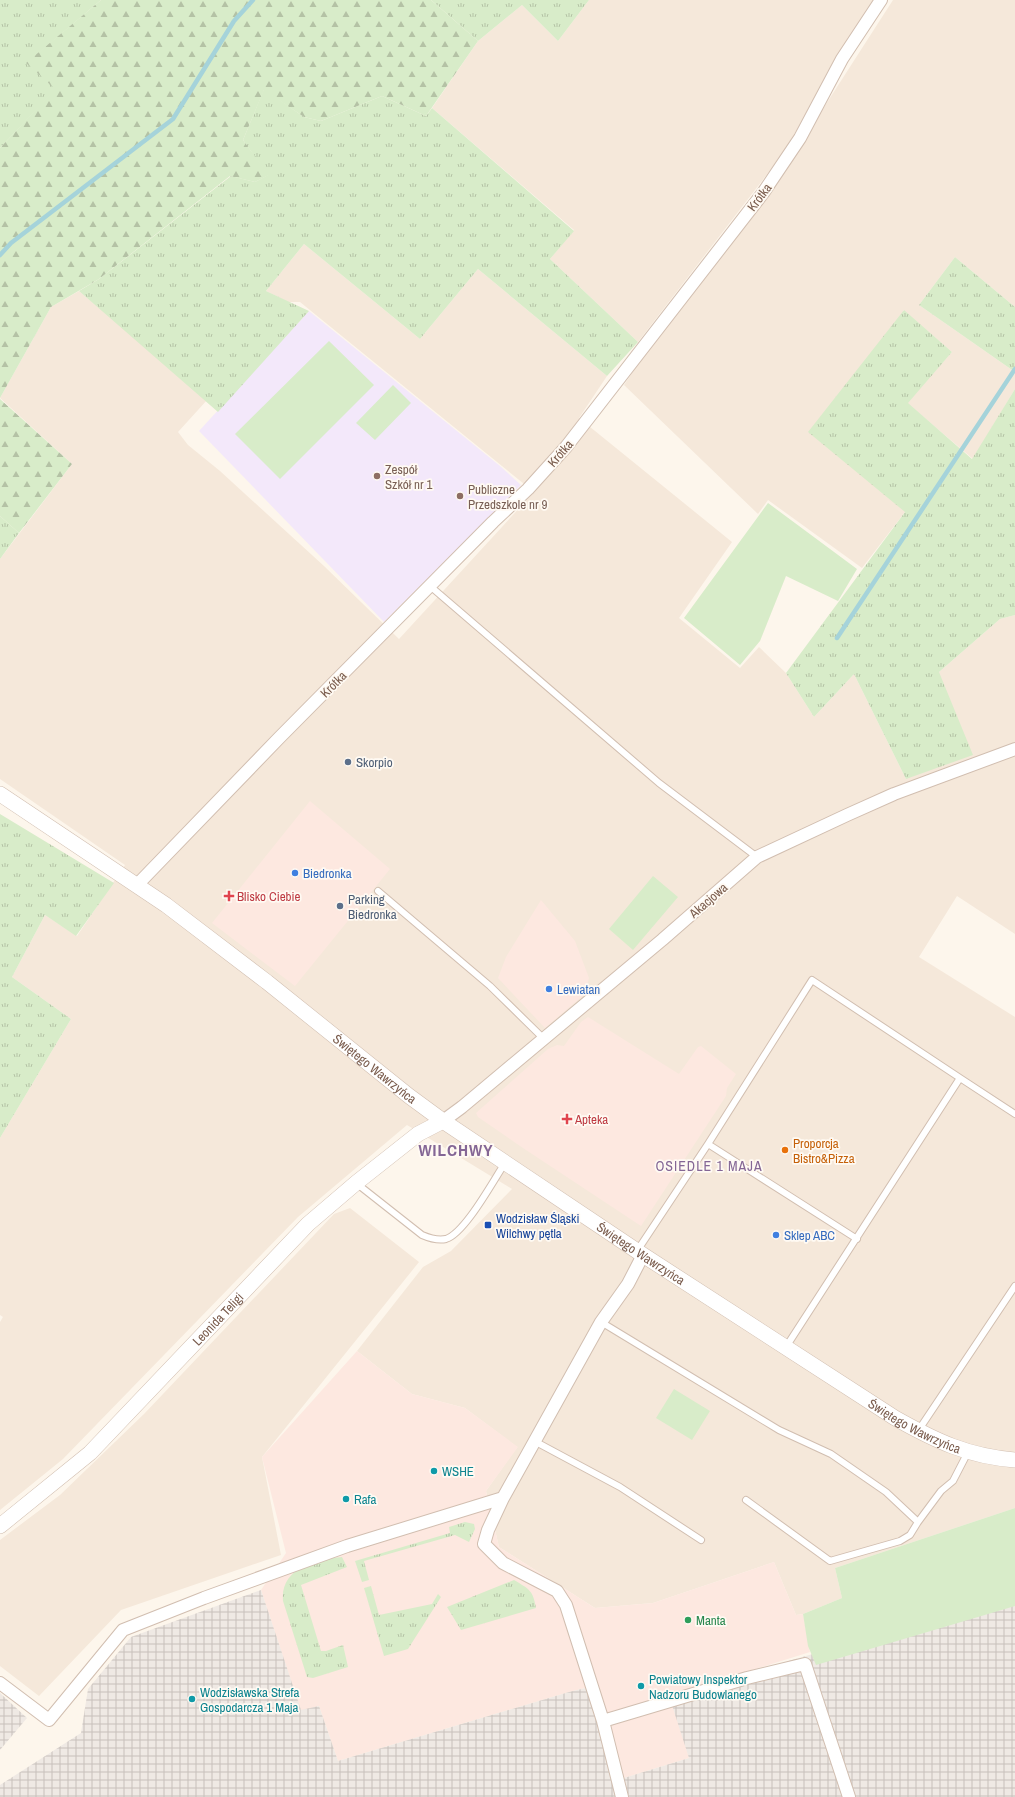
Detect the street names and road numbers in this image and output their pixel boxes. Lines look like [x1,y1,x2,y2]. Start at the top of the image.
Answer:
street label: Krótka [743,180,776,215]
street label: Krótka [544,436,577,471]
street label: Krótka [316,667,350,701]
street label: Akacjowa [685,879,731,922]
street label: Świętego Wawrzyńca [329,1030,420,1108]
street label: Świętego Wawrzyńca [593,1218,688,1289]
street label: Leonida Teligi [189,1289,247,1349]
street label: Świętego Wawrzyńca [865,1395,963,1457]

